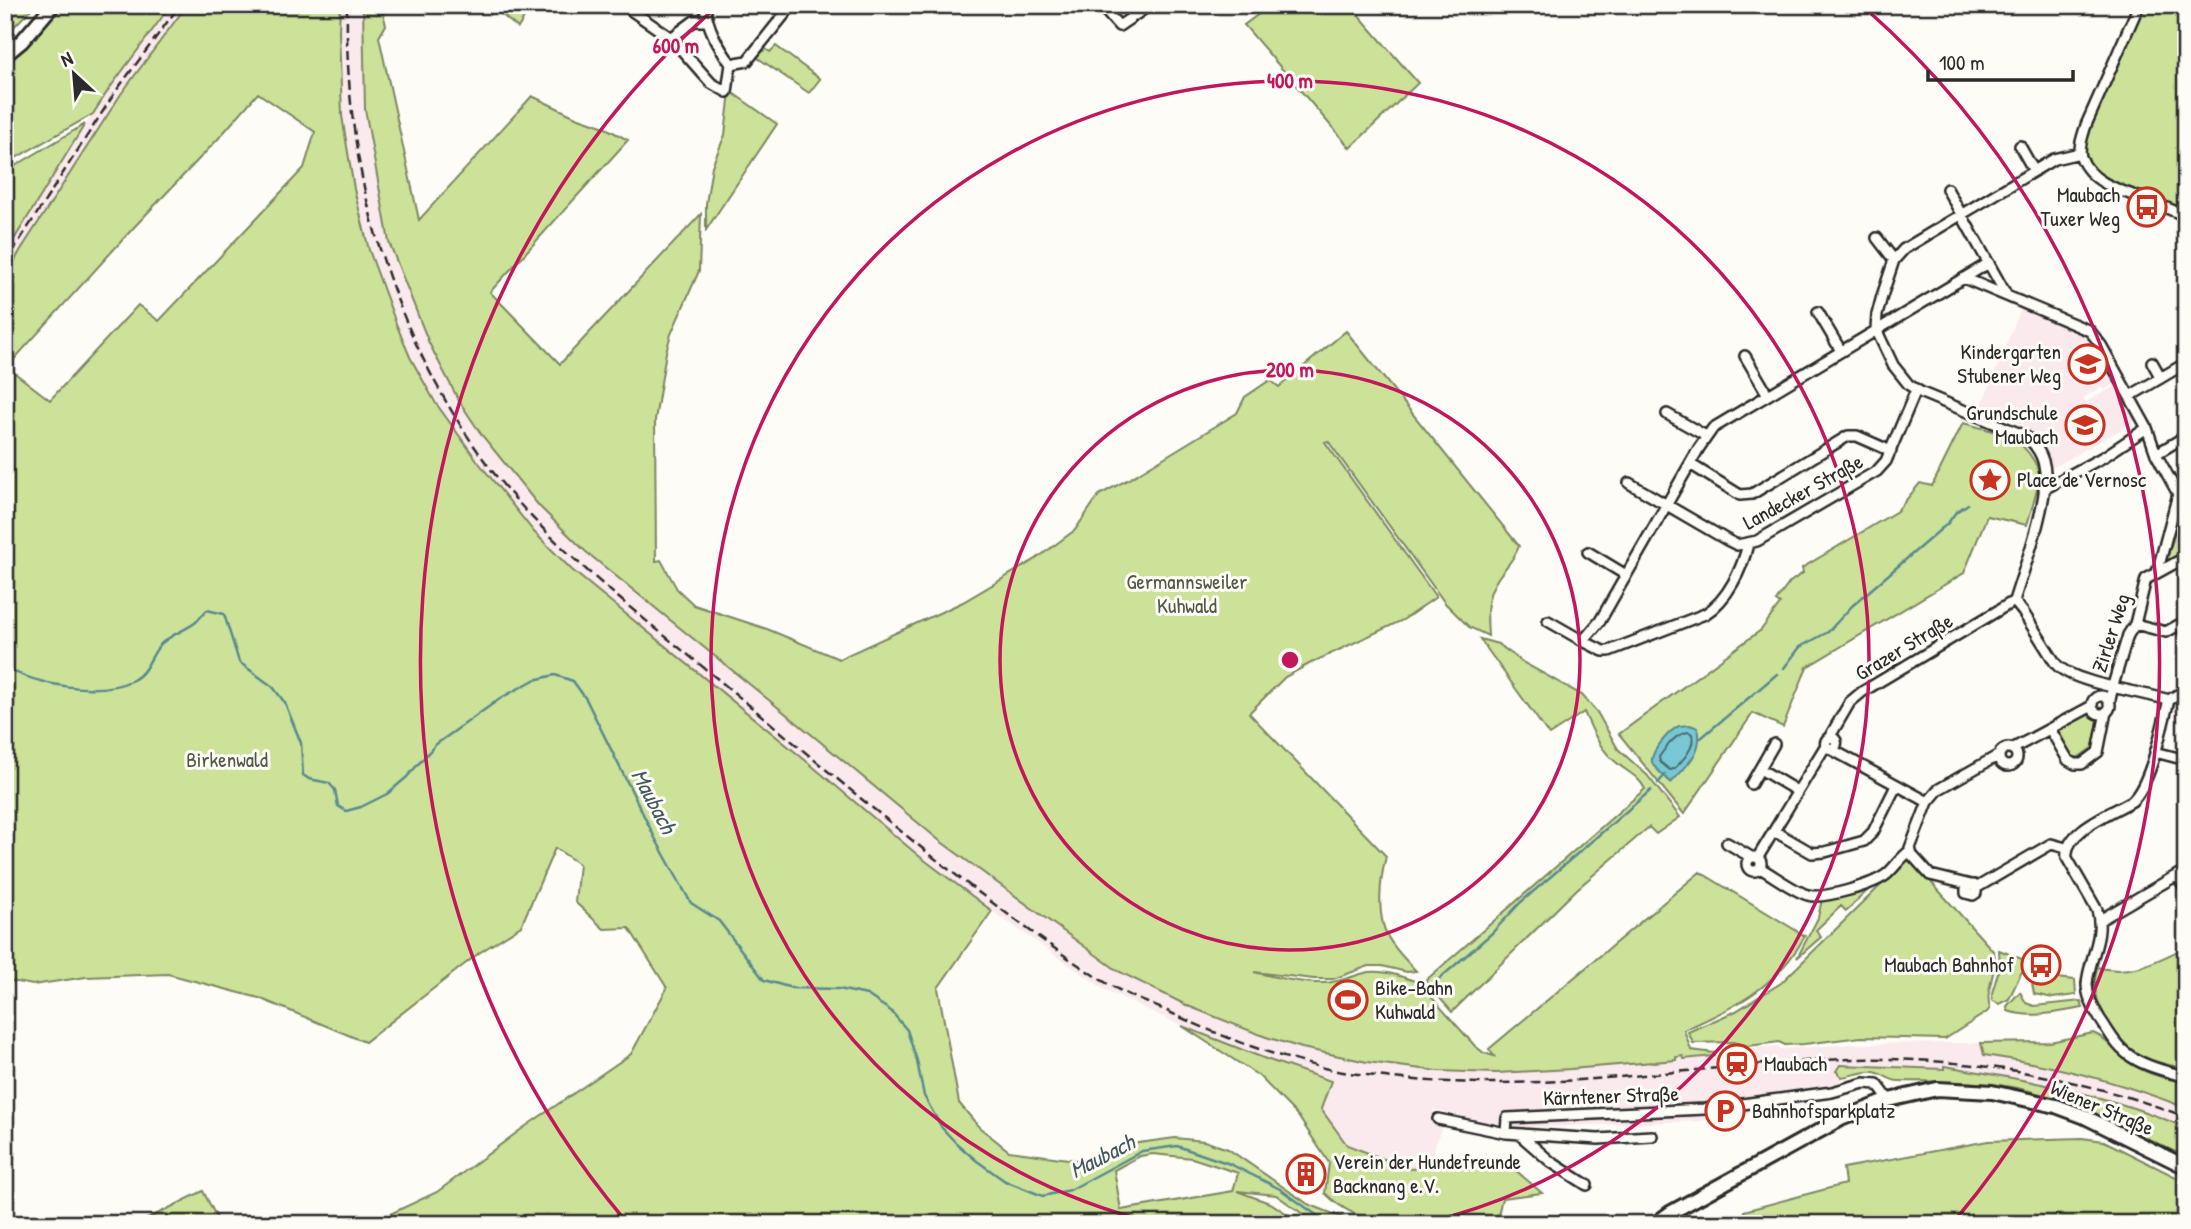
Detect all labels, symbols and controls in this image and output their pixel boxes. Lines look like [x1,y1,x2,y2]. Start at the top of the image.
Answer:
text: 600 m [653,31,699,60]
north arrow [38,38,108,108]
scale bar [1928,38,2074,82]
text: N [56,45,77,73]
text: 100 m [1939,48,1985,77]
text: 400 m [1267,66,1313,95]
place label: Maubach Tuxer Weg [2040,180,2120,233]
bus stop icon: Maubach Tuxer Weg [2126,186,2168,228]
place label: Kindergarten Stubener Weg [1957,337,2061,390]
school or university icon: Kindergarten Stubener Weg [2067,343,2109,385]
text: 200 m [1266,355,1314,384]
place label: Grundschule Maubach [1966,398,2058,451]
school or university icon: Grundschule Maubach [2064,404,2106,446]
street label: Landecker Straße [1738,447,1868,536]
place icon: Place de Vernosc [1969,459,2011,501]
place label: Place de Vernosc [2017,465,2147,494]
park label: Germannsweiler Kuhwald [1127,567,1247,620]
street label: Zirler Weg [2084,590,2137,676]
street label: Grazer Straße [1849,606,1958,687]
centre of rings [1278,648,1302,672]
park label: Birkenwald [186,745,268,774]
water label: Maubach [625,763,685,840]
bus stop icon: Maubach Bahnhof [2020,944,2062,986]
place label: Maubach Bahnhof [1884,950,2014,979]
place label: Bike-Bahn Kuhwald [1375,973,1453,1026]
sports icon: Bike-Bahn Kuhwald [1327,979,1369,1021]
station icon: Maubach [1716,1043,1758,1085]
place label: Maubach [1764,1049,1827,1078]
street label: Wiener Straße [2046,1073,2158,1142]
street label: Kärntener Straße [1543,1079,1679,1112]
parking icon: Bahnhofsparkplatz [1704,1090,1746,1132]
place label: Bahnhofsparkplatz [1752,1096,1895,1125]
water label: Maubach [1064,1125,1141,1185]
place label: Verein der Hundefreunde Backnang e.V. [1333,1147,1521,1200]
building icon: Verein der Hundefreunde Backnang e.V. [1285,1153,1327,1195]

